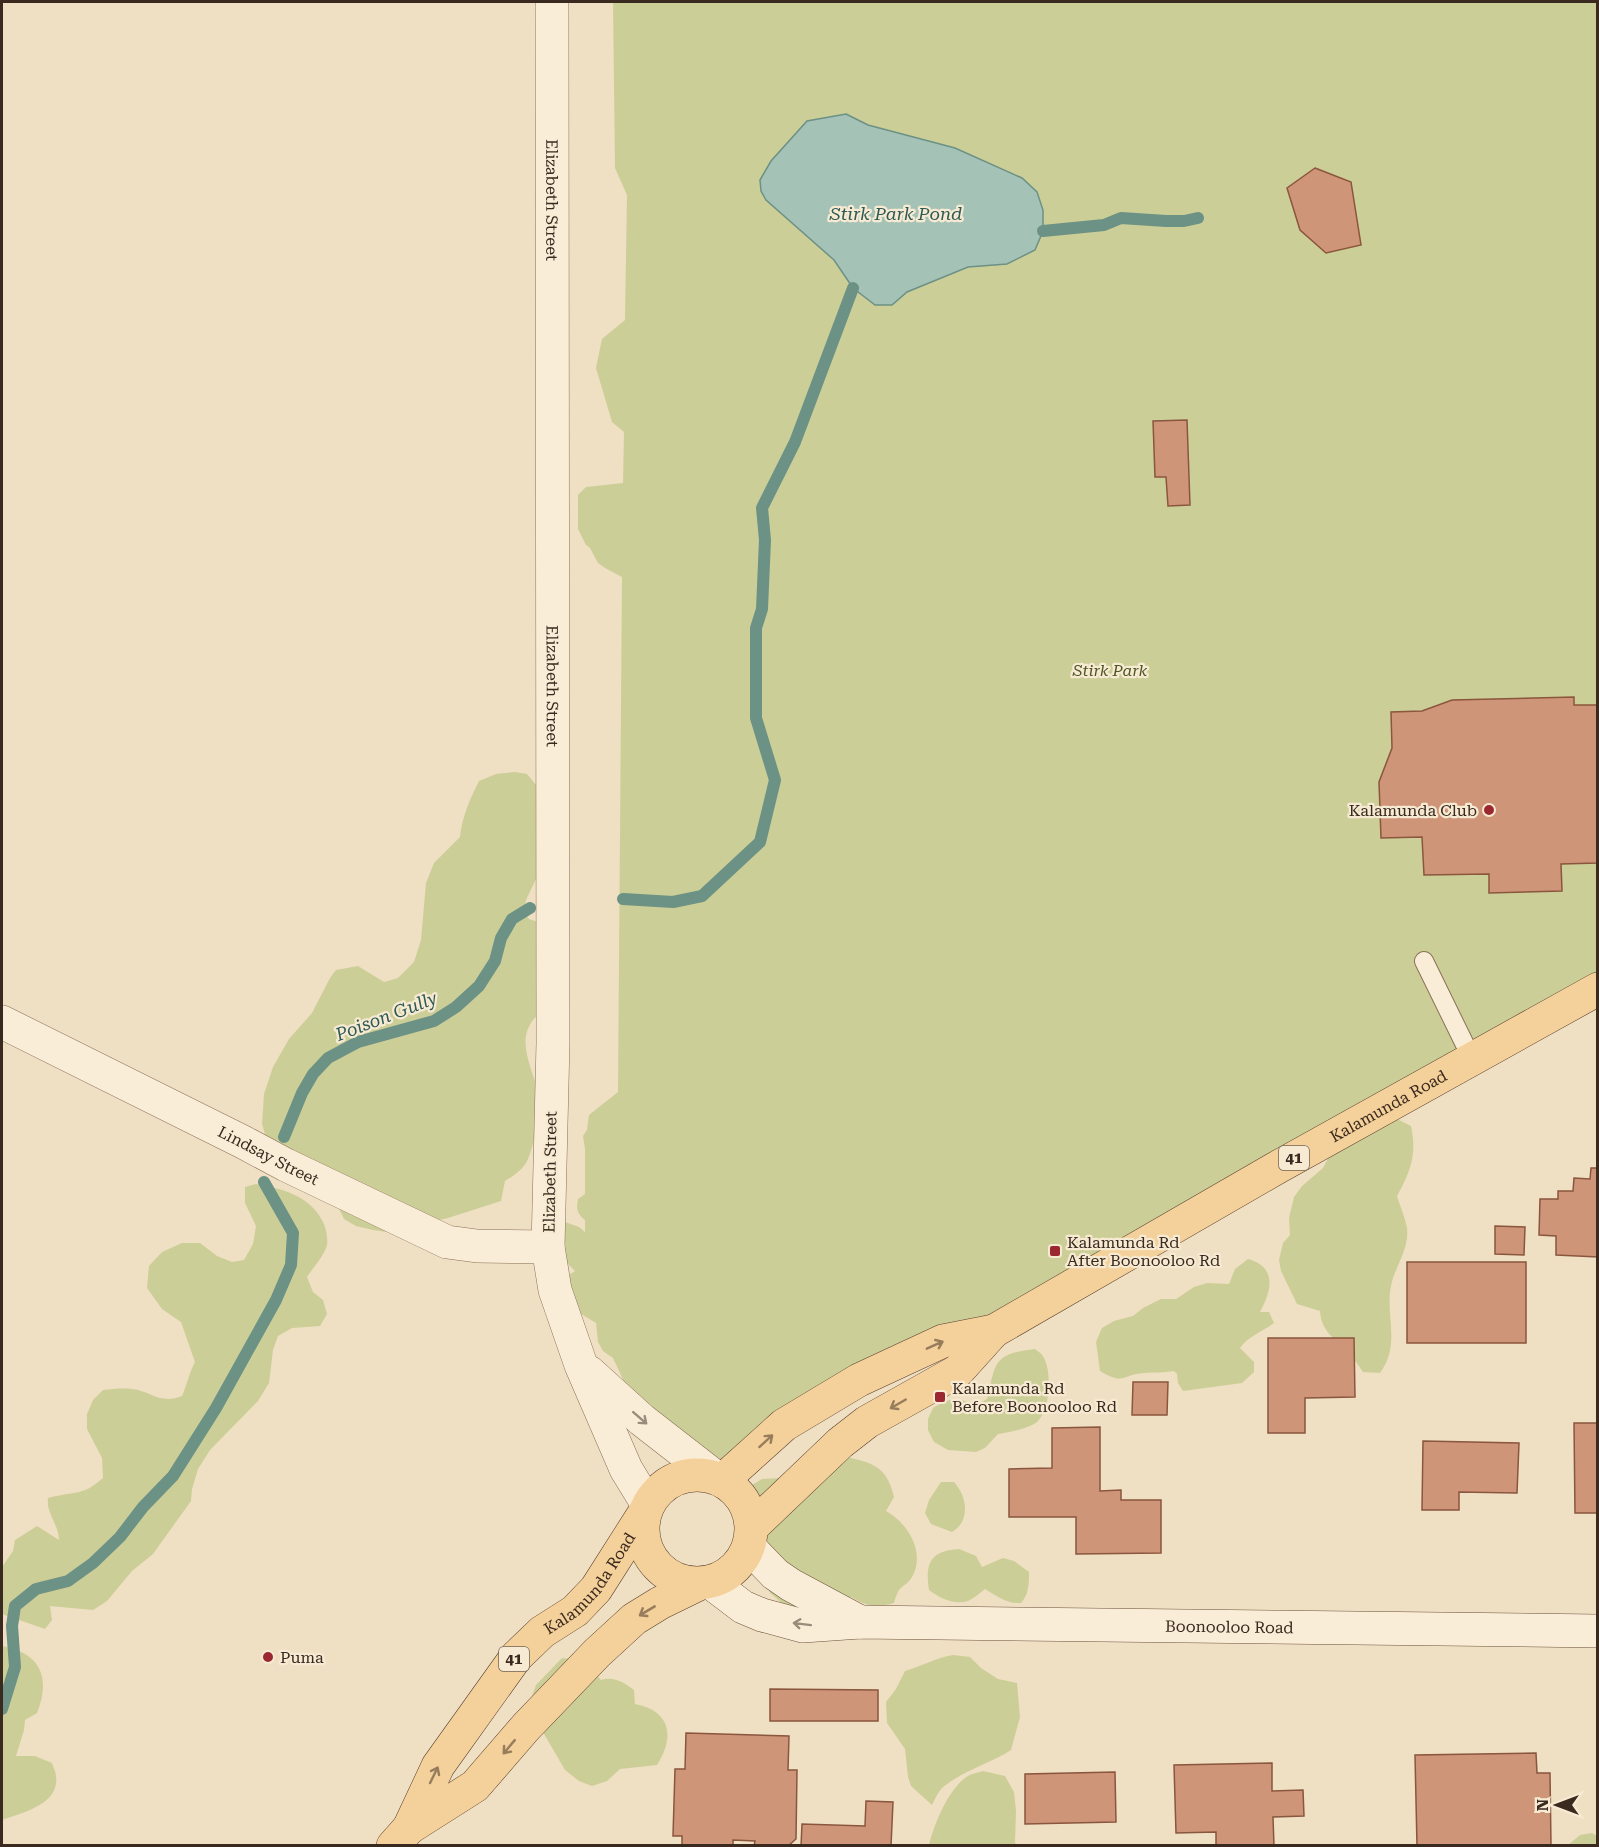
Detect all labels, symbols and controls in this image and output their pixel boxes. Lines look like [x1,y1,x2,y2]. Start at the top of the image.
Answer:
street label: Elizabeth Street [543,139,562,261]
water label: Stirk Park Pond [829,203,962,224]
street label: Elizabeth Street [543,625,562,747]
park label: Stirk Park [1072,661,1148,680]
place label: Kalamunda Club [1349,801,1477,820]
marker: Kalamunda Club [1482,803,1496,817]
water label: Poison Gully [331,987,440,1045]
street label: Kalamunda Road [1326,1066,1450,1146]
street label: Elizabeth Street [539,1111,561,1233]
street label: Lindsay Street [215,1122,322,1189]
road number: 41 [1279,1146,1309,1170]
place label: Kalamunda Rd After Boonooloo Rd [1067,1233,1220,1270]
marker: Kalamunda Rd After Boonooloo Rd [1048,1244,1062,1258]
one-way arrow [925,1339,944,1350]
place label: Kalamunda Rd Before Boonooloo Rd [952,1379,1117,1416]
marker: Kalamunda Rd Before Boonooloo Rd [933,1390,947,1404]
one-way arrow [890,1398,907,1410]
one-way arrow [632,1412,648,1425]
one-way arrow [758,1434,773,1448]
street label: Kalamunda Road [540,1529,639,1638]
one-way arrow [639,1604,656,1617]
street label: Boonooloo Road [1165,1616,1294,1637]
one-way arrow [792,1618,812,1629]
road number: 41 [499,1647,529,1671]
place label: Puma [280,1648,324,1667]
marker: Puma [261,1650,275,1664]
one-way arrow [502,1739,515,1755]
one-way arrow [429,1767,441,1785]
north arrow [1527,1775,1587,1835]
text: N [1533,1799,1552,1811]

